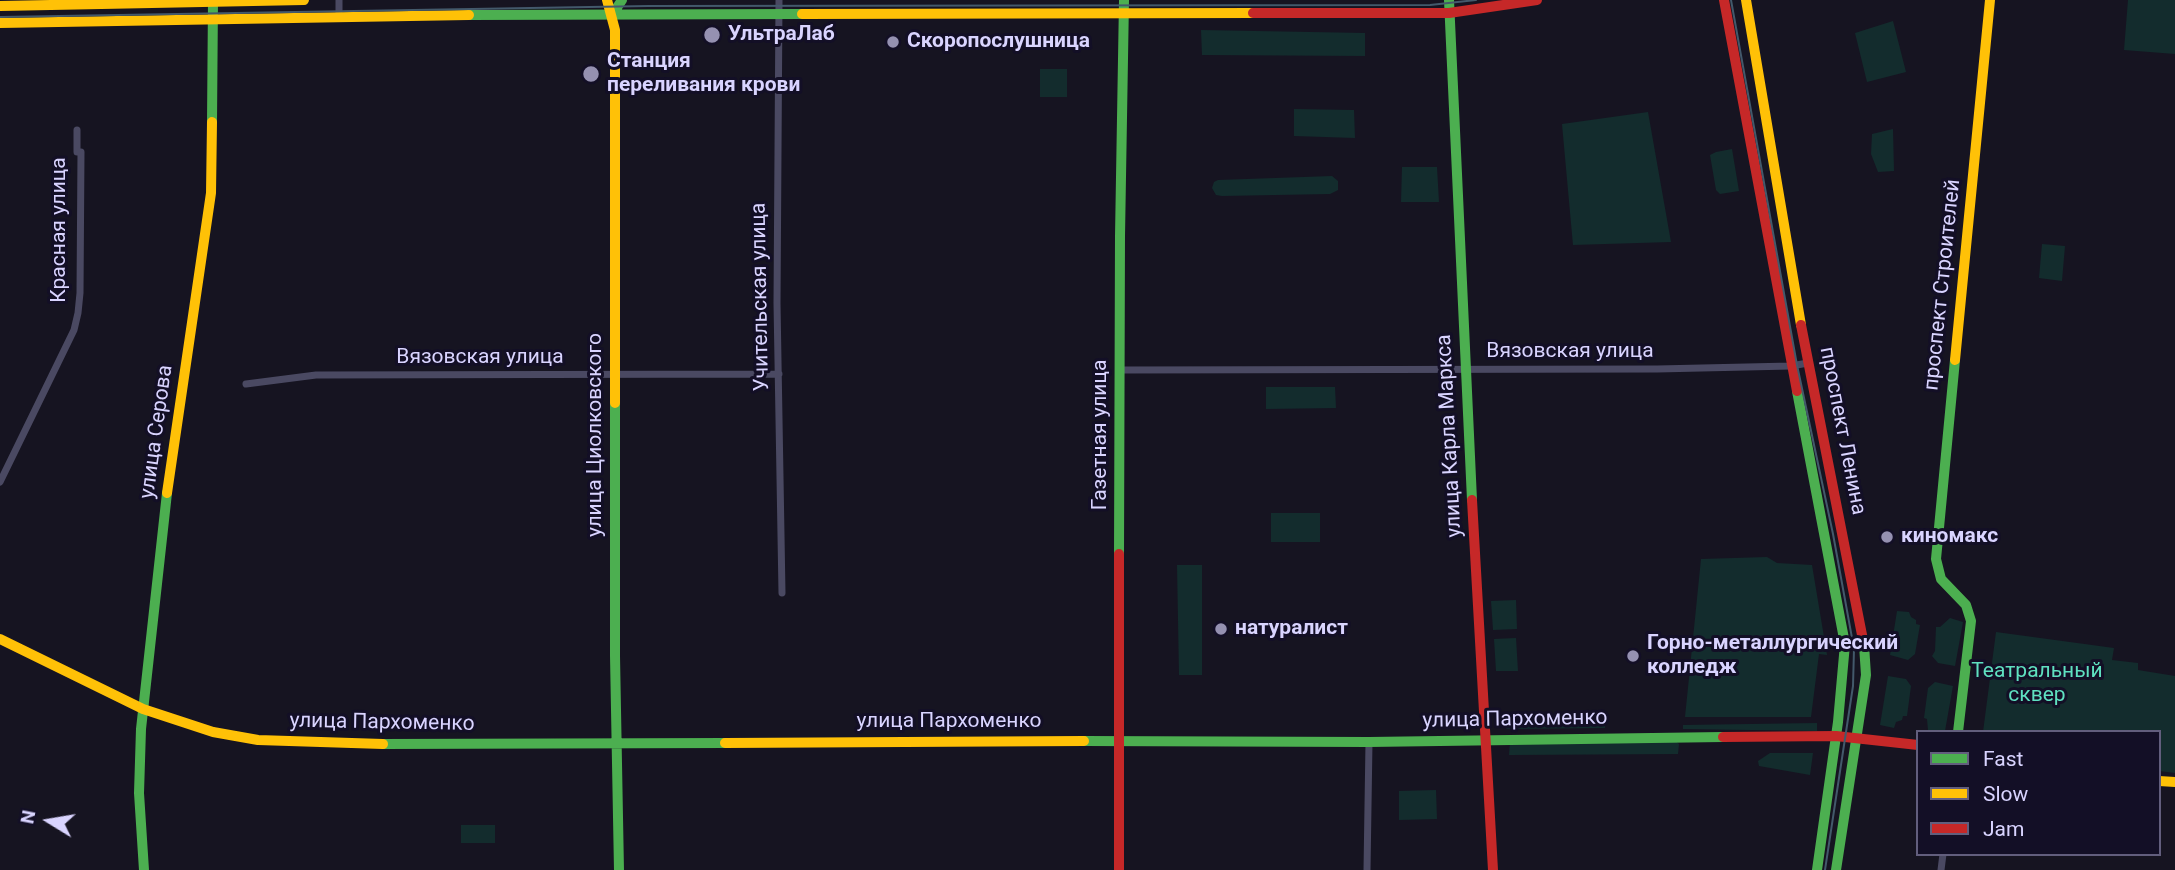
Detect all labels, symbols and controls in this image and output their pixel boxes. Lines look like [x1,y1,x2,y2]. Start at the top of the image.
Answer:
place label: УльтраЛаб [728,22,835,48]
marker: УльтраЛаб [702,25,722,45]
place label: Скоропослушница [907,29,1090,55]
marker: Скоропослушница [885,34,901,50]
place label: Станция переливания крови [607,49,800,99]
marker: Станция переливания крови [581,64,601,84]
street label: Красная улица [47,157,73,303]
street label: проспект Строителей [1919,178,1967,392]
street label: Учительская улица [747,202,775,392]
street label: улица Циолковского [583,333,609,537]
street label: улица Карла Маркса [1432,334,1468,538]
street label: Вязовская улица [1486,339,1654,365]
street label: Вязовская улица [396,345,564,371]
street label: проспект Ленина [1813,345,1871,517]
street label: Газетная улица [1088,360,1114,510]
street label: улица Серова [135,363,179,501]
place label: киномакс [1901,524,1998,550]
marker: киномакс [1879,529,1895,545]
place label: натуралист [1235,616,1348,642]
marker: натуралист [1213,621,1229,637]
place label: Горно-металлургический колледж [1647,631,1898,681]
marker: Горно-металлургический колледж [1625,648,1641,664]
park label: Театральный сквер [1971,659,2103,709]
street label: улица Пархоменко [1422,706,1608,734]
street label: улица Пархоменко [289,709,475,737]
street label: улица Пархоменко [856,709,1042,735]
legend [1916,730,2161,856]
text: Fast [1983,747,2023,771]
text: Slow [1983,782,2028,806]
north arrow [14,786,84,856]
text: N [15,808,40,826]
text: Jam [1983,817,2024,841]

